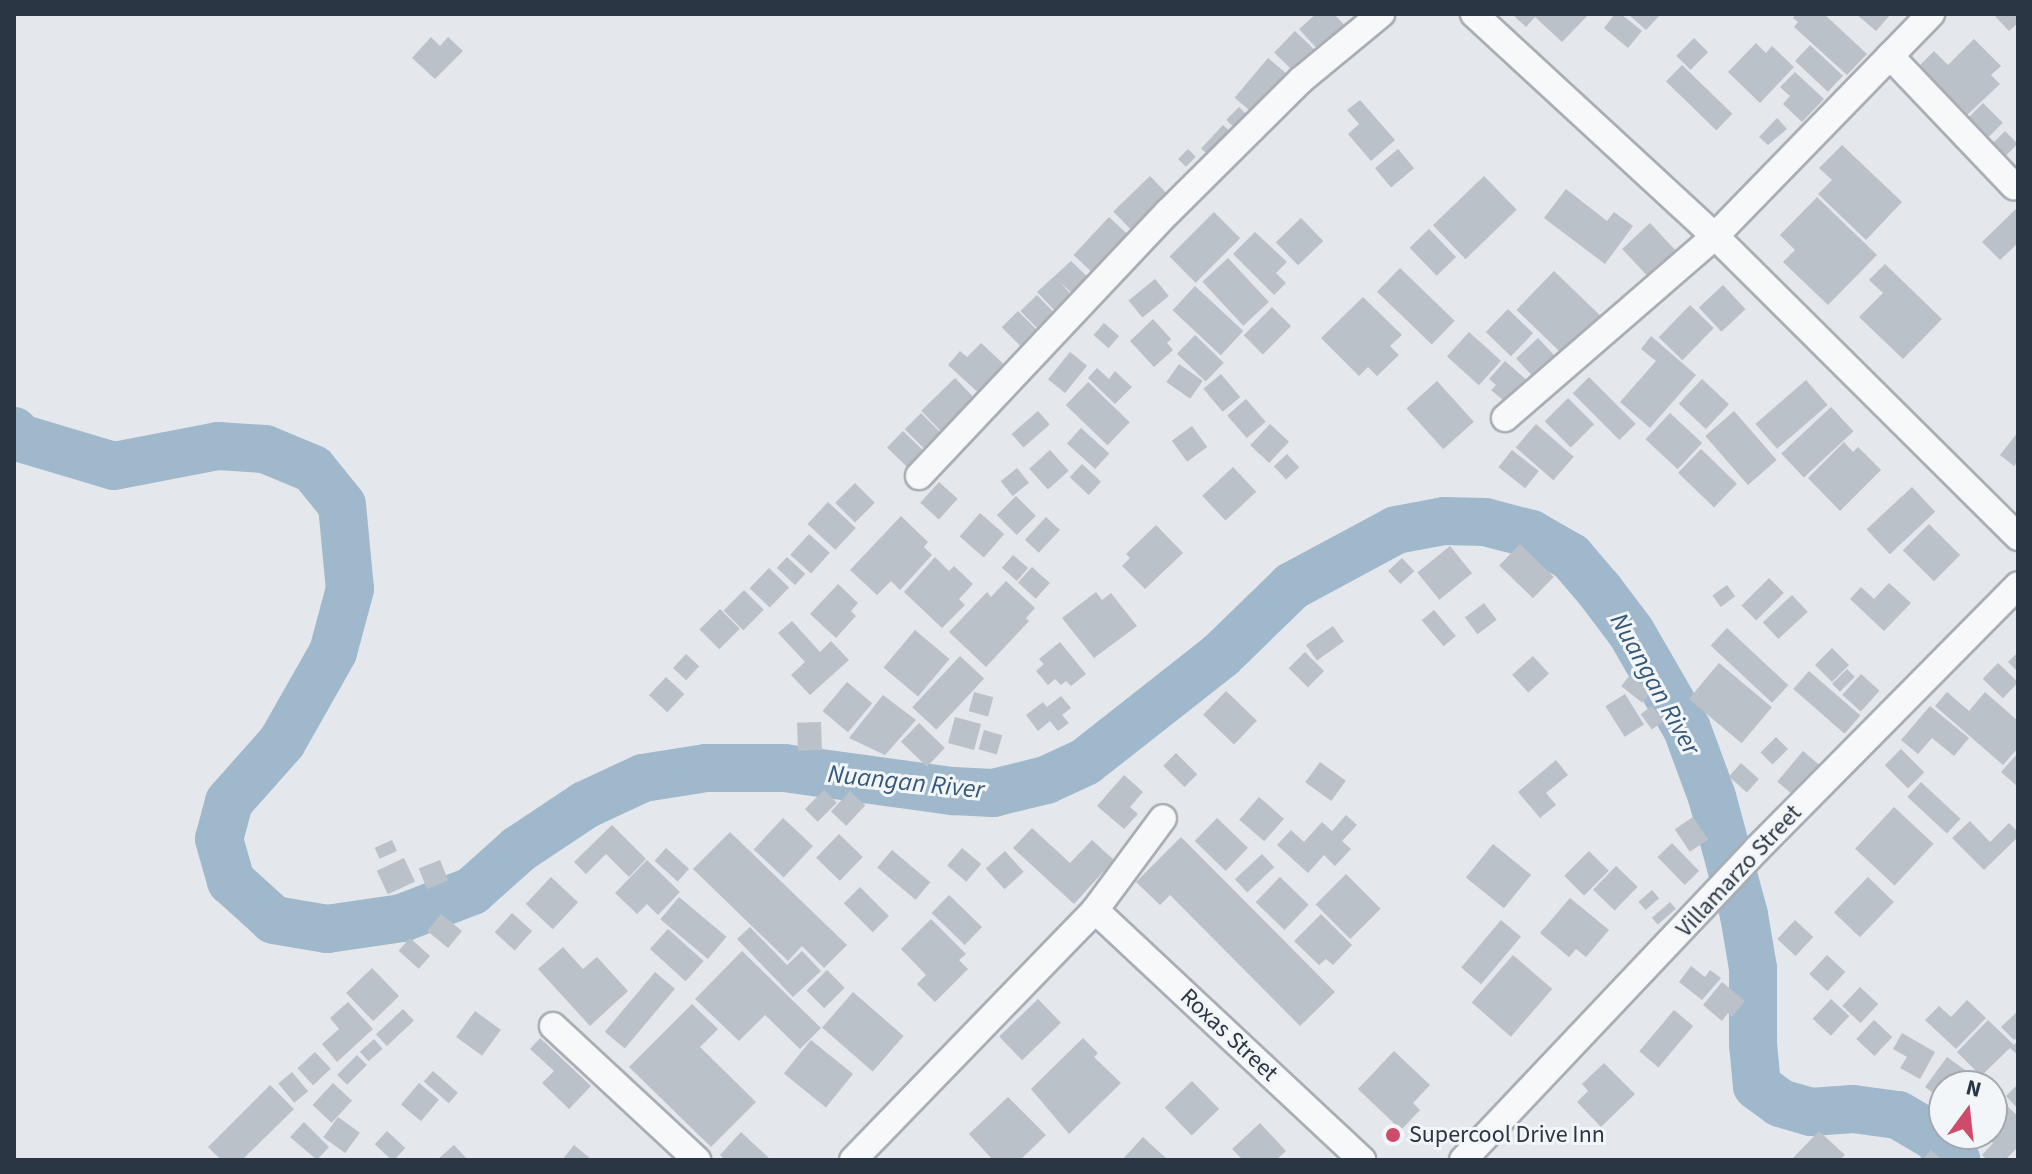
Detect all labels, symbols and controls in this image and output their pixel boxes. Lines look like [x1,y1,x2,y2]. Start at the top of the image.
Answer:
water label: Nuangan River [1603,608,1707,760]
water label: Nuangan River [826,758,986,806]
street label: Villamarzo Street [1670,799,1808,943]
street label: Roxas Street [1174,982,1284,1088]
north arrow [1928,1070,2008,1150]
text: N [1962,1071,1985,1106]
place label: Supercool Drive Inn [1409,1121,1605,1149]
marker: Supercool Drive Inn [1384,1126,1402,1144]

